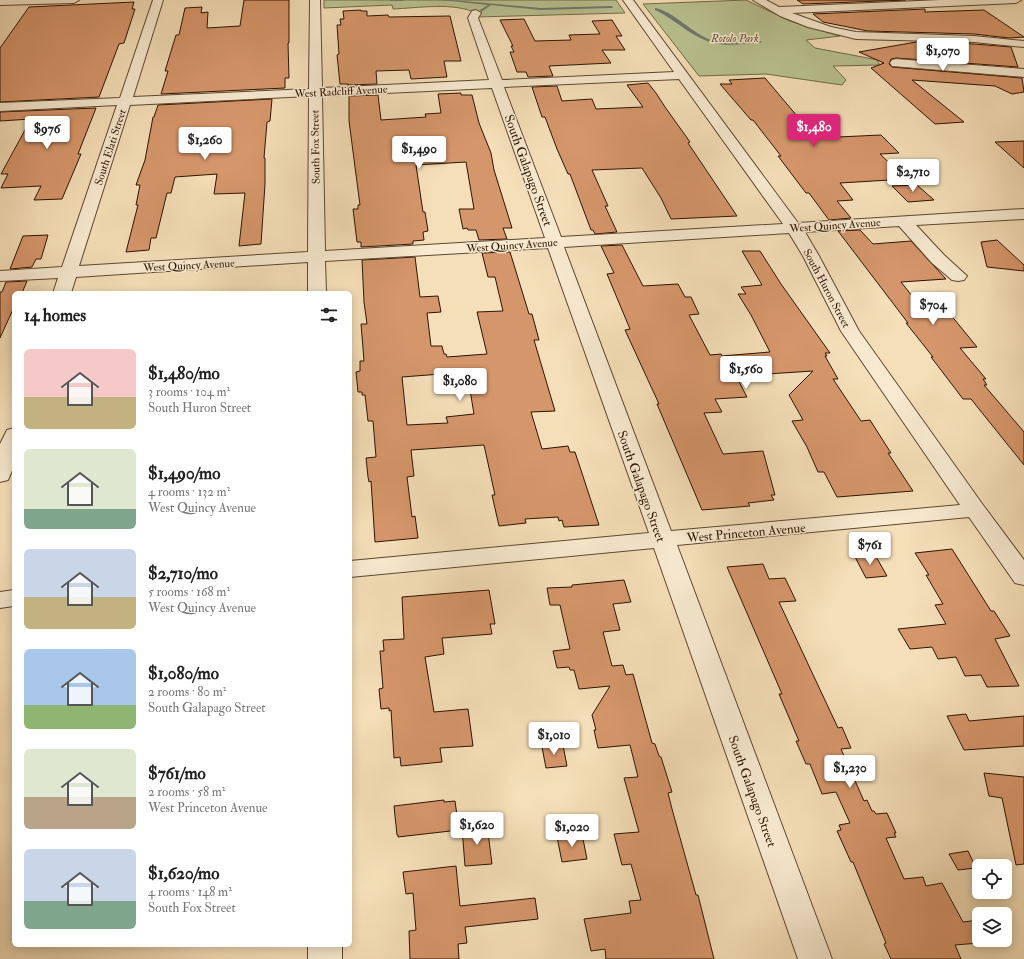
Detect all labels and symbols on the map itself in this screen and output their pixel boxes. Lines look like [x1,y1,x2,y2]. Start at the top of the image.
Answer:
park label: Rotolo Park [710,32,759,45]
pin: $1,070 [910,38,976,72]
street label: West Radcliff Avenue [293,83,388,100]
street label: South Elati Street [92,107,129,187]
street label: South Fox Street [308,109,323,184]
street label: South Galapago Street [500,112,556,229]
pin: $1,480 [781,114,847,148]
pin: $976 [23,116,71,150]
pin: $1,260 [172,127,238,161]
pin: $1,490 [386,136,452,170]
pin: $2,710 [880,159,946,193]
street label: West Quincy Avenue [788,216,882,236]
street label: West Quincy Avenue [465,236,559,256]
street label: South Huron Street [800,247,853,330]
street label: West Quincy Avenue [142,257,235,275]
pin: $704 [909,292,957,326]
pin: $1,560 [713,356,779,390]
pin: $1,080 [427,368,493,402]
street label: South Galapago Street [613,428,669,545]
street label: West Princeton Avenue [685,520,807,546]
pin: $761 [846,532,894,566]
pin: $1,010 [521,722,587,756]
street label: South Galapago Street [724,733,780,850]
pin: $1,230 [817,755,883,789]
pin: $1,620 [444,812,510,846]
pin: $1,020 [539,814,605,848]

